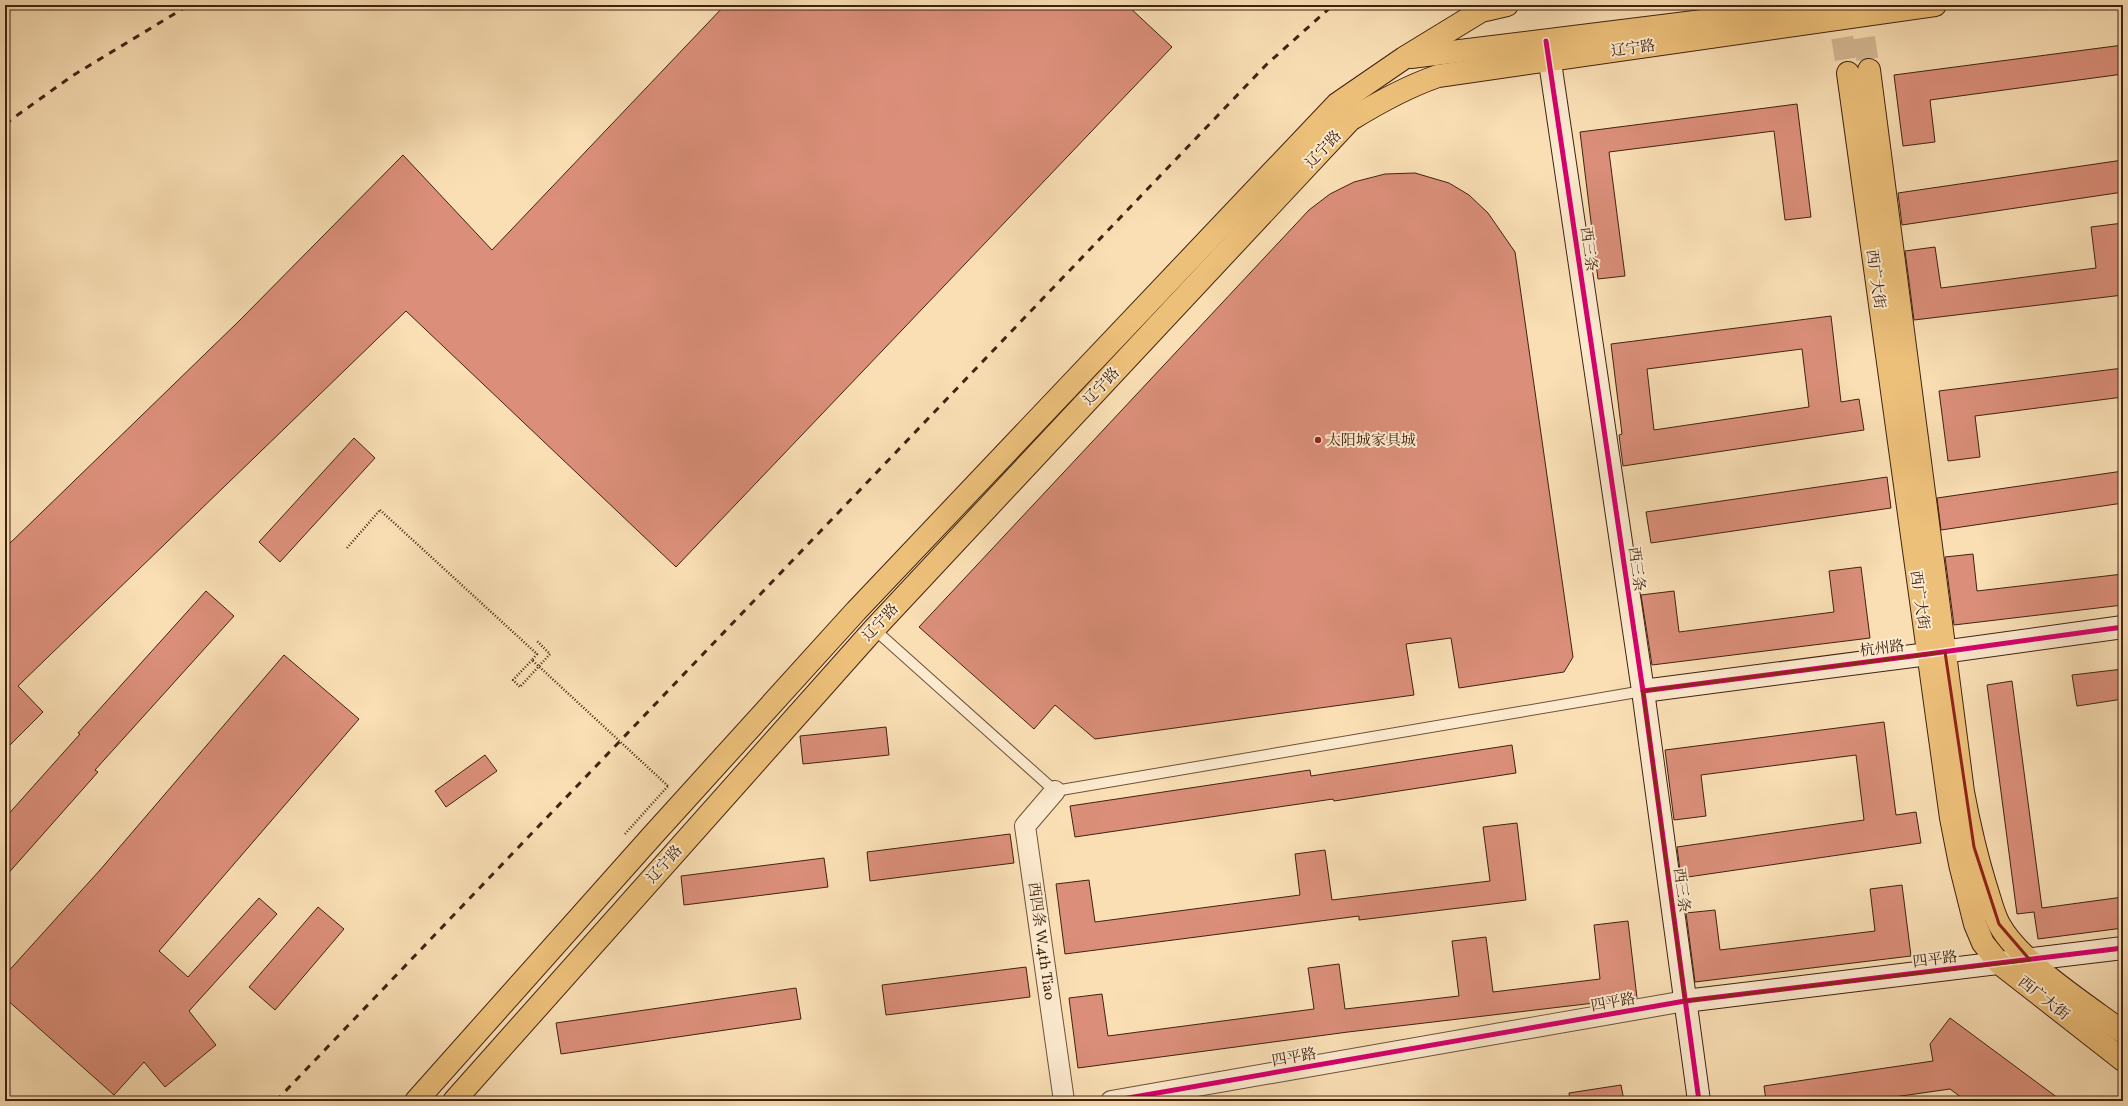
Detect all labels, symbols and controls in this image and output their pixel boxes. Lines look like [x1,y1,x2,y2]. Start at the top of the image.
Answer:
street label: 辽宁路 [1609,36,1657,63]
street label: 辽宁路 [1301,126,1347,174]
street label: 西三条 [1574,225,1601,273]
street label: 西广大街 [1860,248,1889,310]
street label: 辽宁路 [1079,363,1125,411]
place label: 太阳城家具城 [1326,431,1416,452]
marker: 太阳城家具城 [1313,435,1323,445]
street label: 西三条 [1622,545,1649,593]
street label: 西广大街 [1904,569,1933,631]
street label: 辽宁路 [858,599,904,647]
street label: 杭州路 [1859,636,1906,663]
street label: 辽宁路 [642,841,688,889]
street label: 西三条 [1667,866,1694,914]
street label: 西四条 W.4th Tiao [1022,881,1059,1002]
street label: 四平路 [1912,947,1959,974]
street label: 西广大街 [2013,972,2073,1026]
street label: 四平路 [1589,989,1637,1018]
street label: 四平路 [1270,1044,1318,1073]

